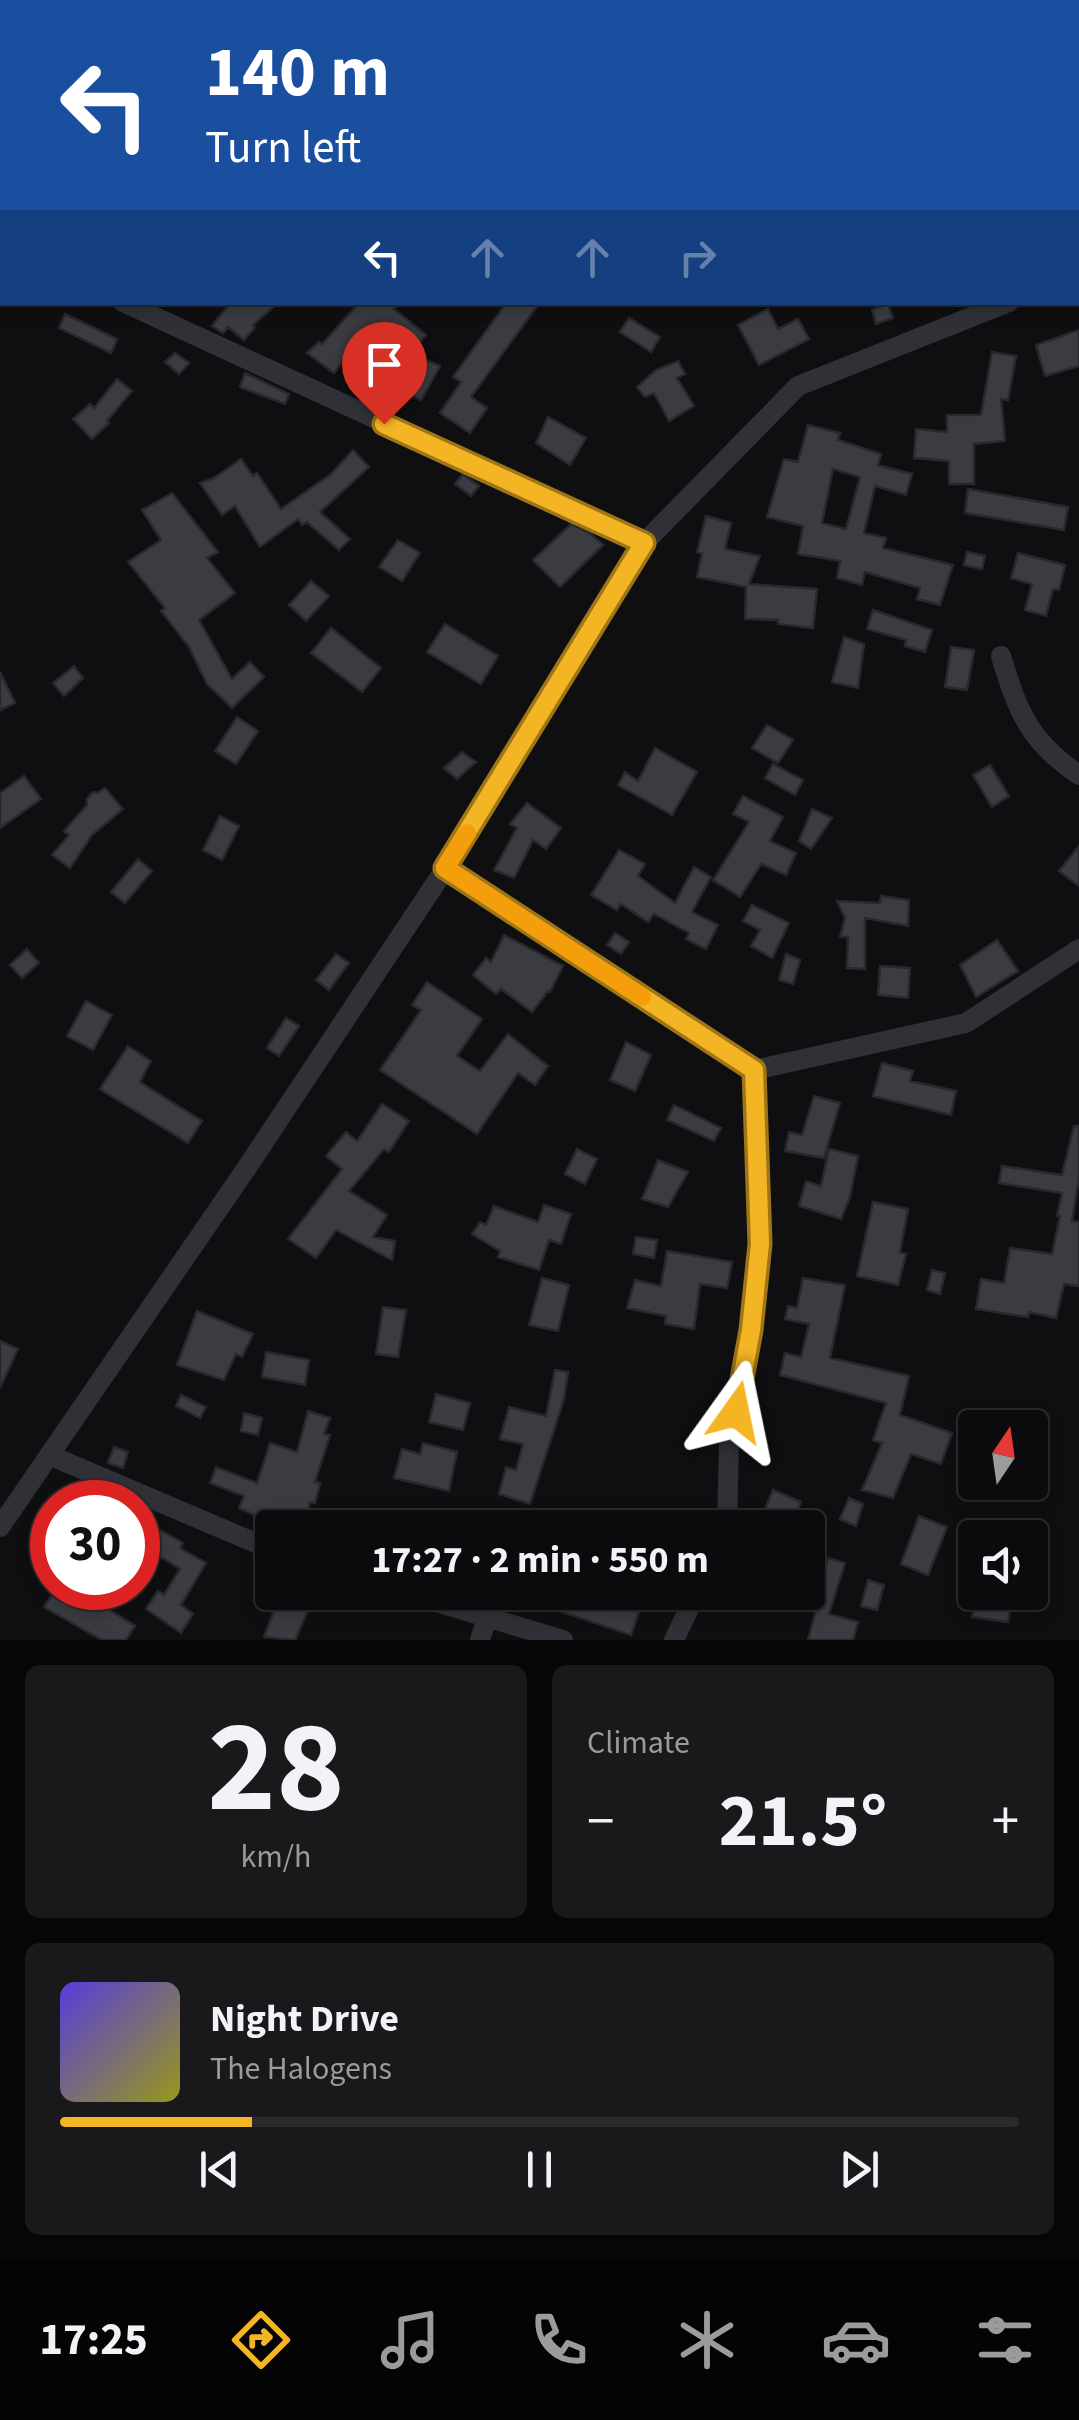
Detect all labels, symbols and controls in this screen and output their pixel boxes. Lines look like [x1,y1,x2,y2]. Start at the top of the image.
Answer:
text: 140 m [205,23,390,123]
icon: left [40,40,170,170]
text: Turn left [205,116,361,180]
icon: left [355,230,410,285]
icon: ahead [460,230,515,285]
icon: ahead [565,230,620,285]
icon: right [670,230,725,285]
pin [342,322,427,425]
icon: arrive [357,337,412,392]
position arrow [684,1360,788,1464]
north arrow [958,1410,1048,1500]
map controls [958,1410,1048,1610]
speed limit sign: 30 [30,1480,160,1610]
button: sound [958,1520,1048,1610]
text: 17:27 · 2 min · 550 m [371,1533,709,1587]
text: 28 [207,1676,345,1861]
text: Climate [587,1720,690,1766]
text: 21.5° [719,1768,887,1875]
text: − [587,1783,614,1861]
text: + [992,1783,1019,1861]
text: km/h [241,1834,311,1880]
text: Night Drive [210,1992,399,2046]
text: The Halogens [210,2046,392,2092]
icon: previous [192,2142,247,2197]
icon: pause [512,2142,567,2197]
icon: next [832,2142,887,2197]
icon: directions [226,2305,296,2375]
icon: music [375,2305,445,2375]
icon: phone [524,2305,594,2375]
icon: climate [672,2305,742,2375]
icon: car [821,2305,891,2375]
icon: filters [970,2305,1040,2375]
text: 17:25 [39,2308,148,2372]

